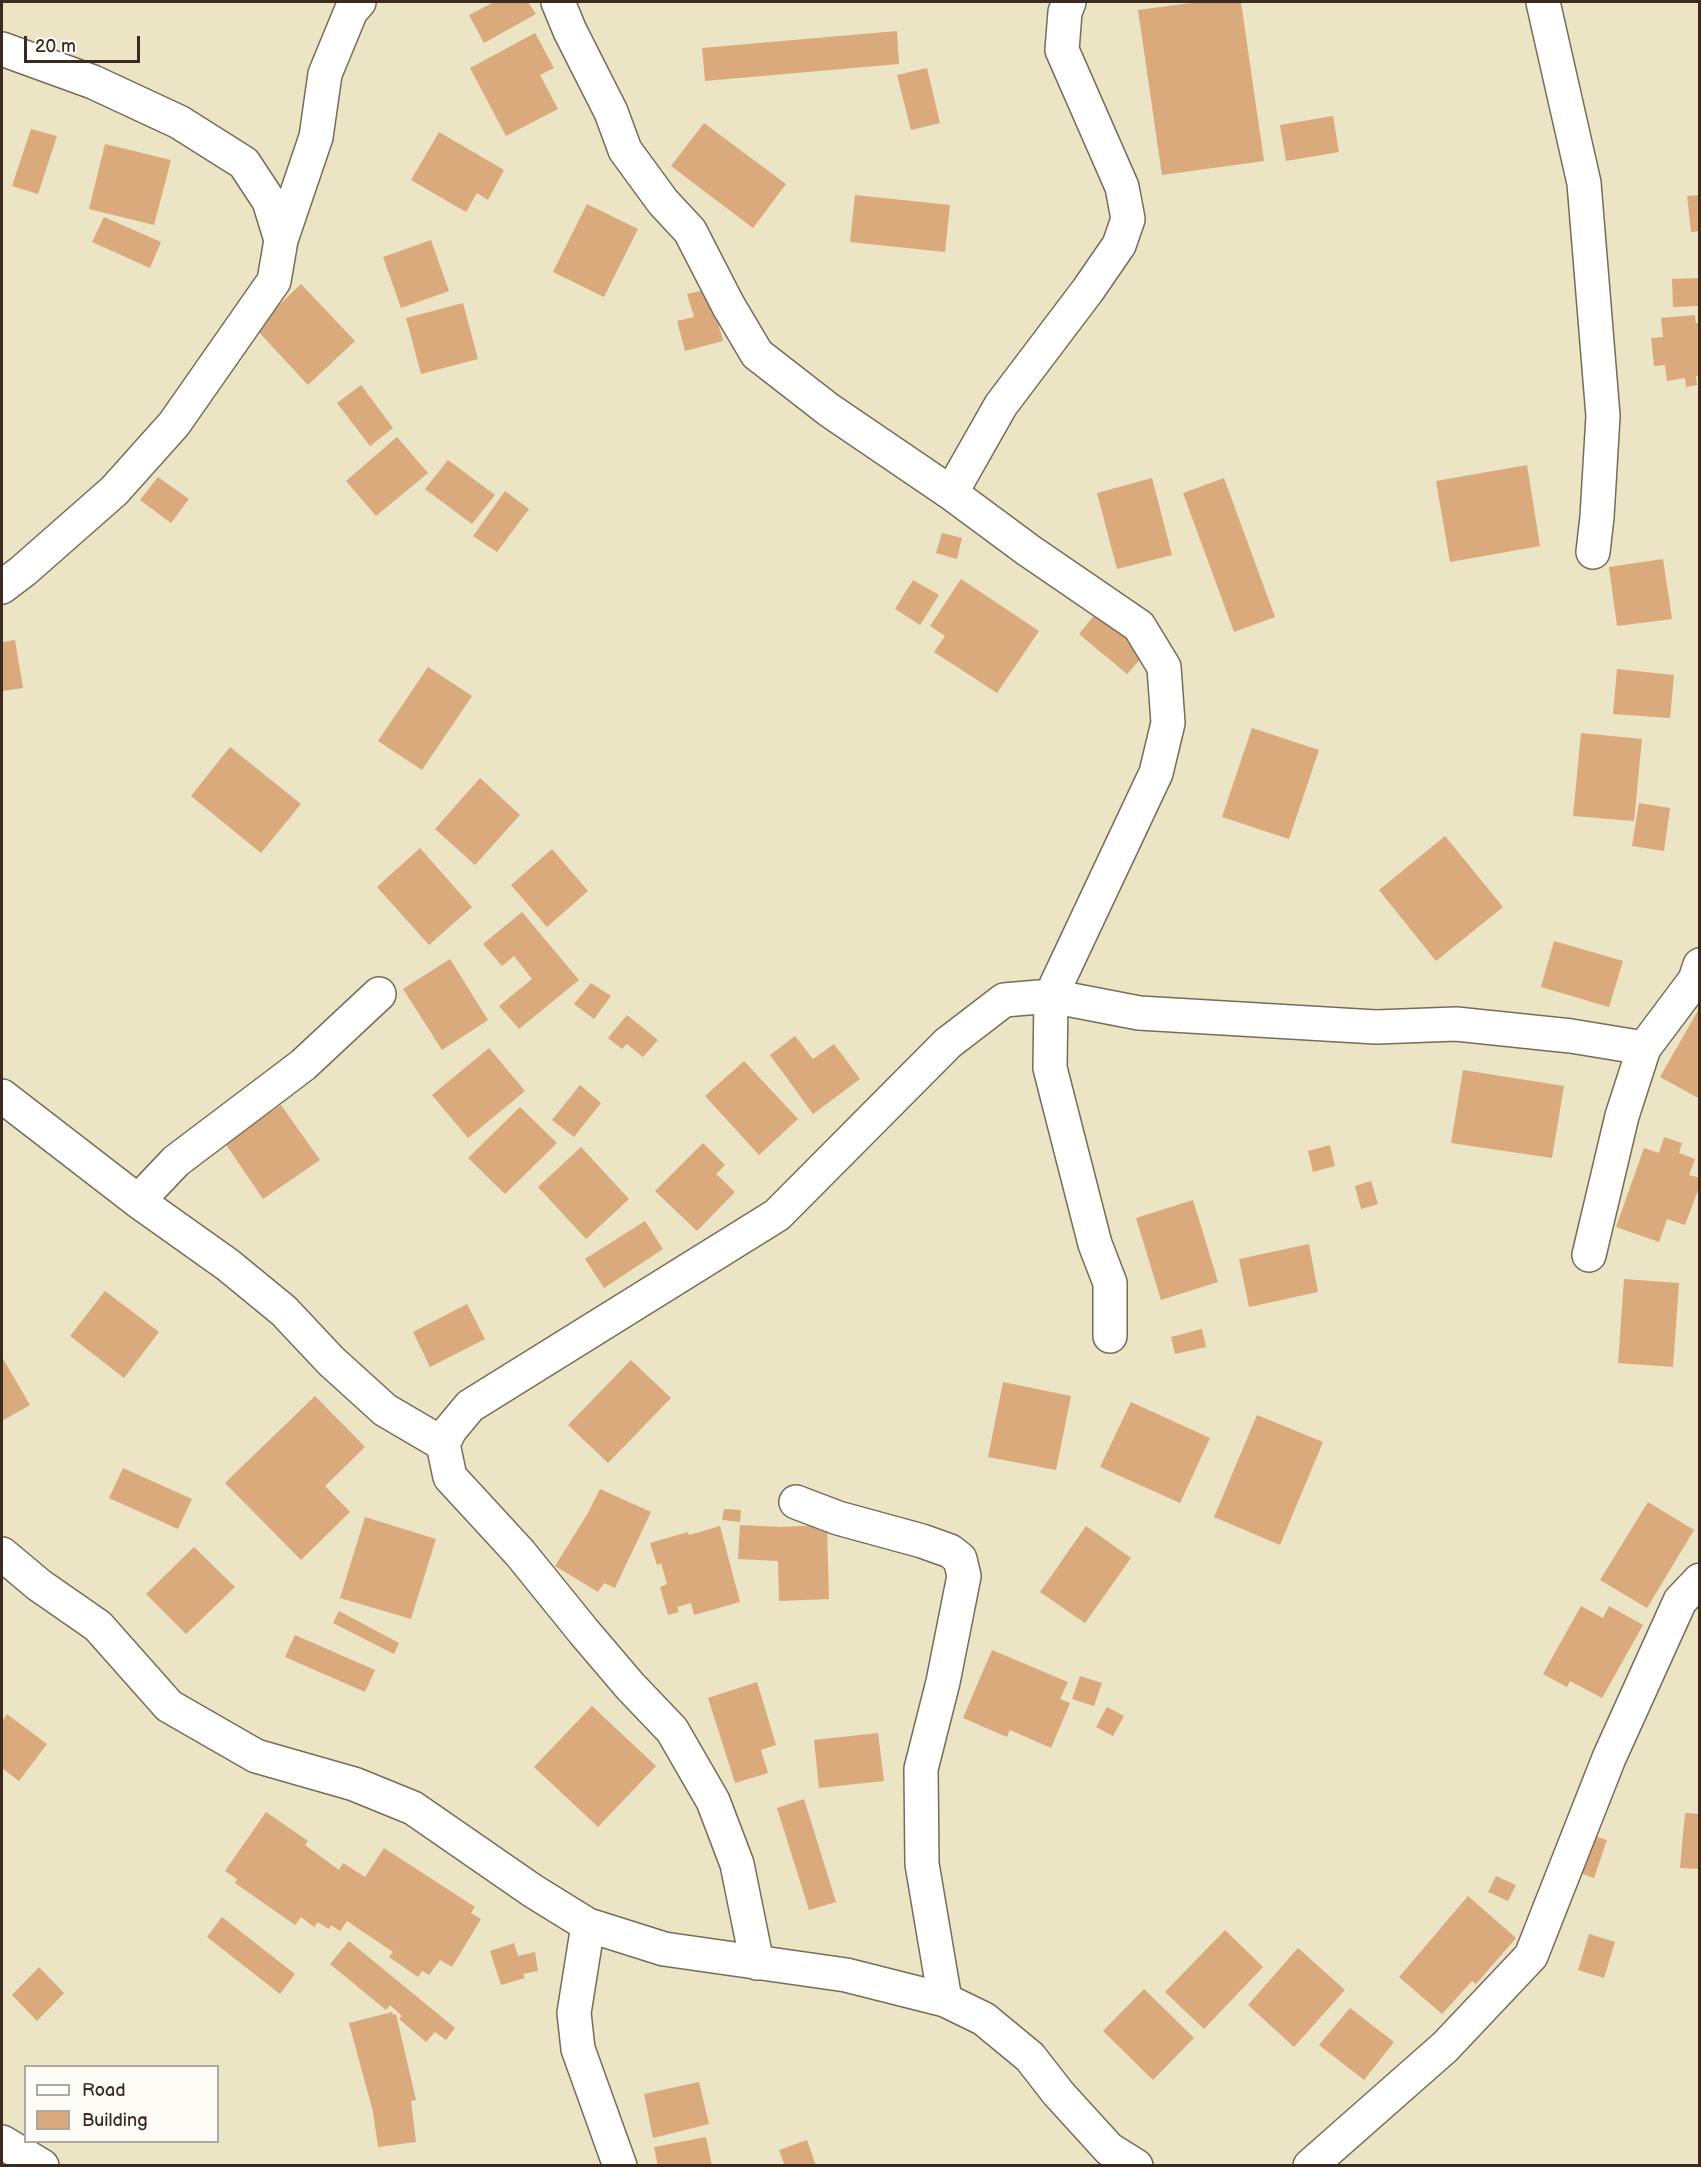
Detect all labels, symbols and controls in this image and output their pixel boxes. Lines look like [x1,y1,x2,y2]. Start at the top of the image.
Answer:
scale bar [27,24,142,62]
text: 20 m [35,36,76,57]
legend [24,2065,219,2143]
text: Road [82,2080,126,2101]
text: Building [82,2110,148,2131]

